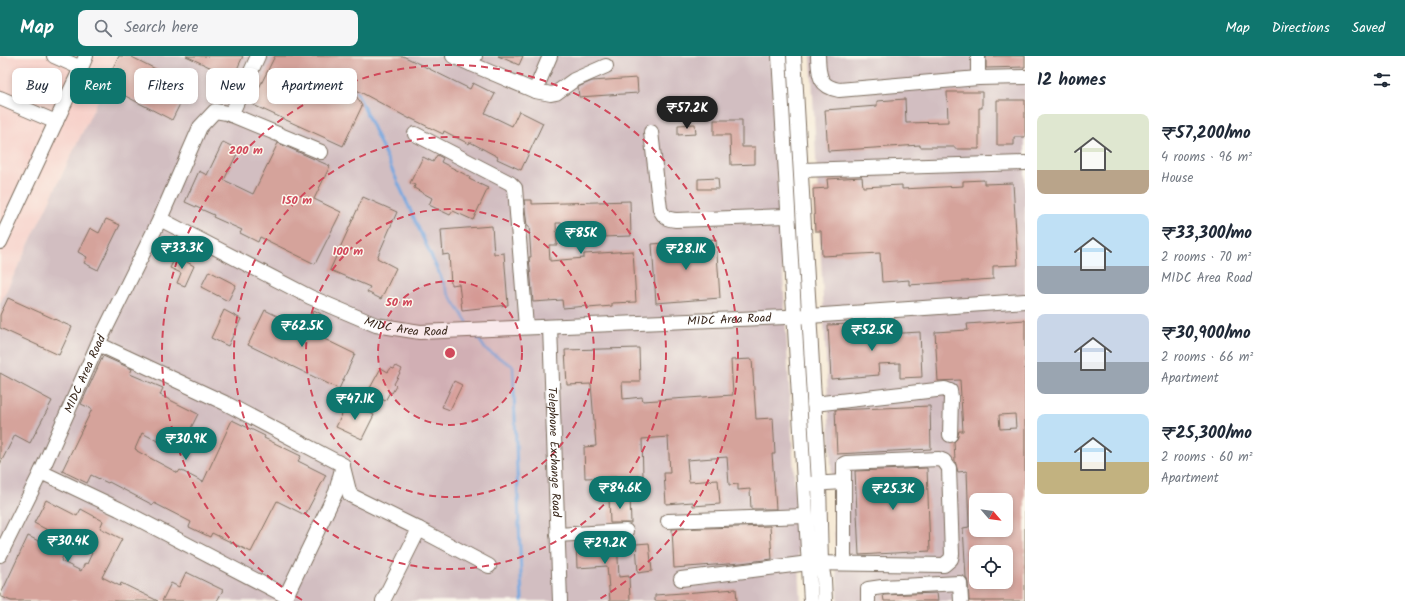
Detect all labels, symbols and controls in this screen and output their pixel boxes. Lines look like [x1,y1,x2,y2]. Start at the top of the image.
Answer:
search box [78,10,358,46]
text: Map [20,13,54,43]
text: Search here [124,16,198,40]
icon: search [92,17,114,39]
text: Map [1225,17,1250,39]
text: Directions [1272,17,1330,39]
text: Saved [1352,17,1385,39]
text: 12 homes [1037,67,1106,94]
chip: Buy [12,68,62,104]
chip: Rent [70,68,126,104]
chip: Filters [134,68,198,104]
chip: New [206,68,259,104]
chip: Apartment [267,68,357,104]
icon: filters [1371,69,1393,91]
pin: ₹57.2K [654,96,720,130]
text: ₹57.2K [666,98,708,119]
text: ₹57,200/mo [1161,120,1251,147]
icon: home [1069,130,1117,178]
text: 200 m [229,141,263,160]
text: 4 rooms · 96 m² [1161,147,1252,168]
text: House [1161,168,1193,189]
text: 150 m [282,191,312,210]
text: ₹33,300/mo [1161,220,1252,247]
pin: ₹85K [557,221,605,255]
text: ₹85K [564,223,598,244]
icon: home [1069,230,1117,278]
pin: ₹33.3K [149,236,215,270]
pin: ₹28.1K [653,237,719,271]
text: ₹33.3K [160,238,204,259]
text: ₹28.1K [665,239,707,260]
text: 100 m [333,242,363,261]
text: 2 rooms · 70 m² [1161,247,1251,268]
text: MIDC Area Road [1161,268,1252,289]
text: 50 m [385,293,413,312]
street label: MIDC Area Road [687,309,773,331]
street label: MIDC Area Road [361,312,449,342]
pin: ₹62.5K [269,314,335,348]
text: ₹62.5K [280,316,324,337]
pin: ₹52.5K [839,318,905,352]
text: ₹52.5K [851,320,893,341]
text: ₹30,900/mo [1161,320,1251,347]
icon: home [1069,330,1117,378]
street label: MIDC Area Road [59,331,112,416]
centre of rings [443,346,457,360]
text: 2 rooms · 66 m² [1161,347,1253,368]
text: Apartment [1161,368,1219,389]
street label: Telephone Exchange Road [542,386,566,518]
pin: ₹47.1K [322,387,388,421]
text: ₹47.1K [335,389,375,410]
text: ₹25,300/mo [1161,420,1252,447]
pin: ₹30.9K [153,427,219,461]
text: ₹30.9K [165,429,207,450]
icon: home [1069,430,1117,478]
text: 2 rooms · 60 m² [1161,447,1253,468]
text: Apartment [1161,468,1219,489]
pin: ₹84.6K [587,476,653,510]
pin: ₹25.3K [860,477,926,511]
text: ₹84.6K [598,478,642,499]
text: ₹25.3K [871,479,915,500]
north arrow [969,493,1013,537]
map controls [969,493,1013,589]
pin: ₹30.4K [35,529,101,563]
text: ₹30.4K [46,531,90,552]
pin: ₹29.2K [572,531,638,565]
text: ₹29.2K [583,533,627,554]
button: locate [969,545,1013,589]

